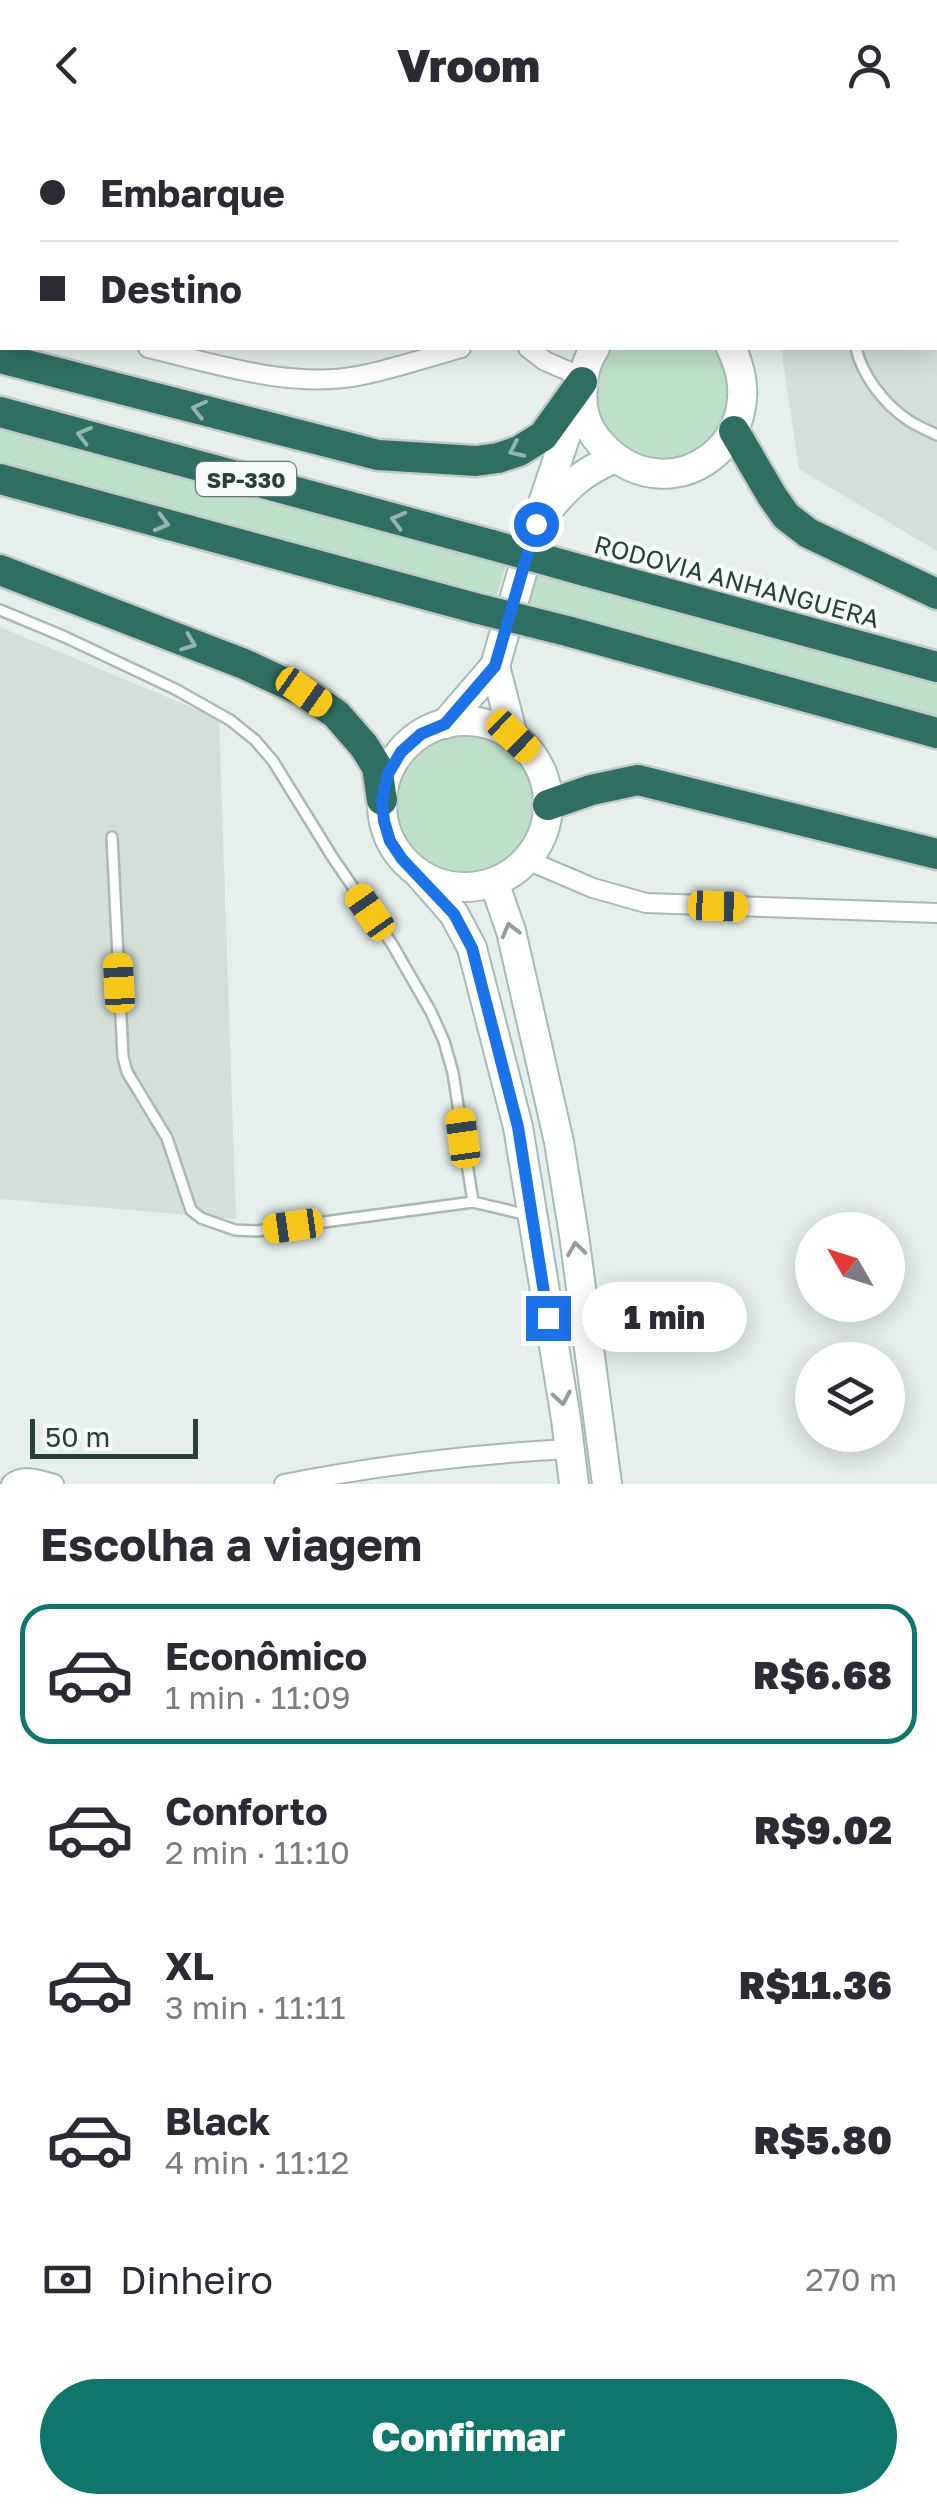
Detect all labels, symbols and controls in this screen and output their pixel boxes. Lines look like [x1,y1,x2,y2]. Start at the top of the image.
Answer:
icon: back [40,38,95,93]
text: Vroom [397,38,540,92]
icon: person [842,38,897,93]
text: Embarque [100,170,285,215]
text: Destino [100,266,242,311]
one-way arrow [191,400,208,421]
one-way arrow [76,425,93,446]
one-way arrow [508,438,526,458]
road number: SP-330 [196,462,296,496]
route start [514,502,559,547]
one-way arrow [389,510,407,531]
one-way arrow [153,511,170,532]
street label: RODOVIA ANHANGUERA [591,528,883,634]
one-way arrow [180,631,197,651]
car [271,663,337,721]
car [481,704,545,768]
car [341,879,399,945]
car [687,890,749,922]
one-way arrow [501,922,522,940]
car [102,952,136,1014]
car [444,1106,482,1170]
car [261,1207,325,1245]
north arrow [795,1212,905,1322]
map controls [795,1212,905,1452]
one-way arrow [566,1240,587,1256]
callout: 1 min [583,1283,748,1353]
route end [526,1296,571,1341]
text: 1 min [624,1298,705,1336]
button: layers [795,1342,905,1452]
one-way arrow [551,1390,572,1406]
scale bar [30,1414,198,1458]
text: 50 m [45,1420,110,1453]
text: Escolha a viagem [40,1517,422,1571]
icon: car [45,1629,135,1719]
text: Econômico [165,1633,367,1678]
text: R$6.68 [753,1652,892,1697]
text: 1 min · 11:09 [165,1678,351,1716]
icon: car [45,1784,135,1874]
text: Conforto [165,1788,328,1833]
text: R$9.02 [754,1807,892,1852]
text: 2 min · 11:10 [165,1833,350,1871]
icon: car [45,1939,135,2029]
text: XL [165,1943,214,1988]
text: R$11.36 [739,1962,892,2007]
text: 3 min · 11:11 [165,1988,346,2026]
icon: car [45,2094,135,2184]
text: Black [165,2098,270,2143]
text: R$5.80 [753,2117,892,2162]
text: 4 min · 11:12 [165,2143,349,2181]
icon: cash [40,2252,95,2307]
text: Dinheiro [120,2257,273,2302]
text: 270 m [805,2260,897,2298]
button: Confirmar [40,2379,897,2494]

